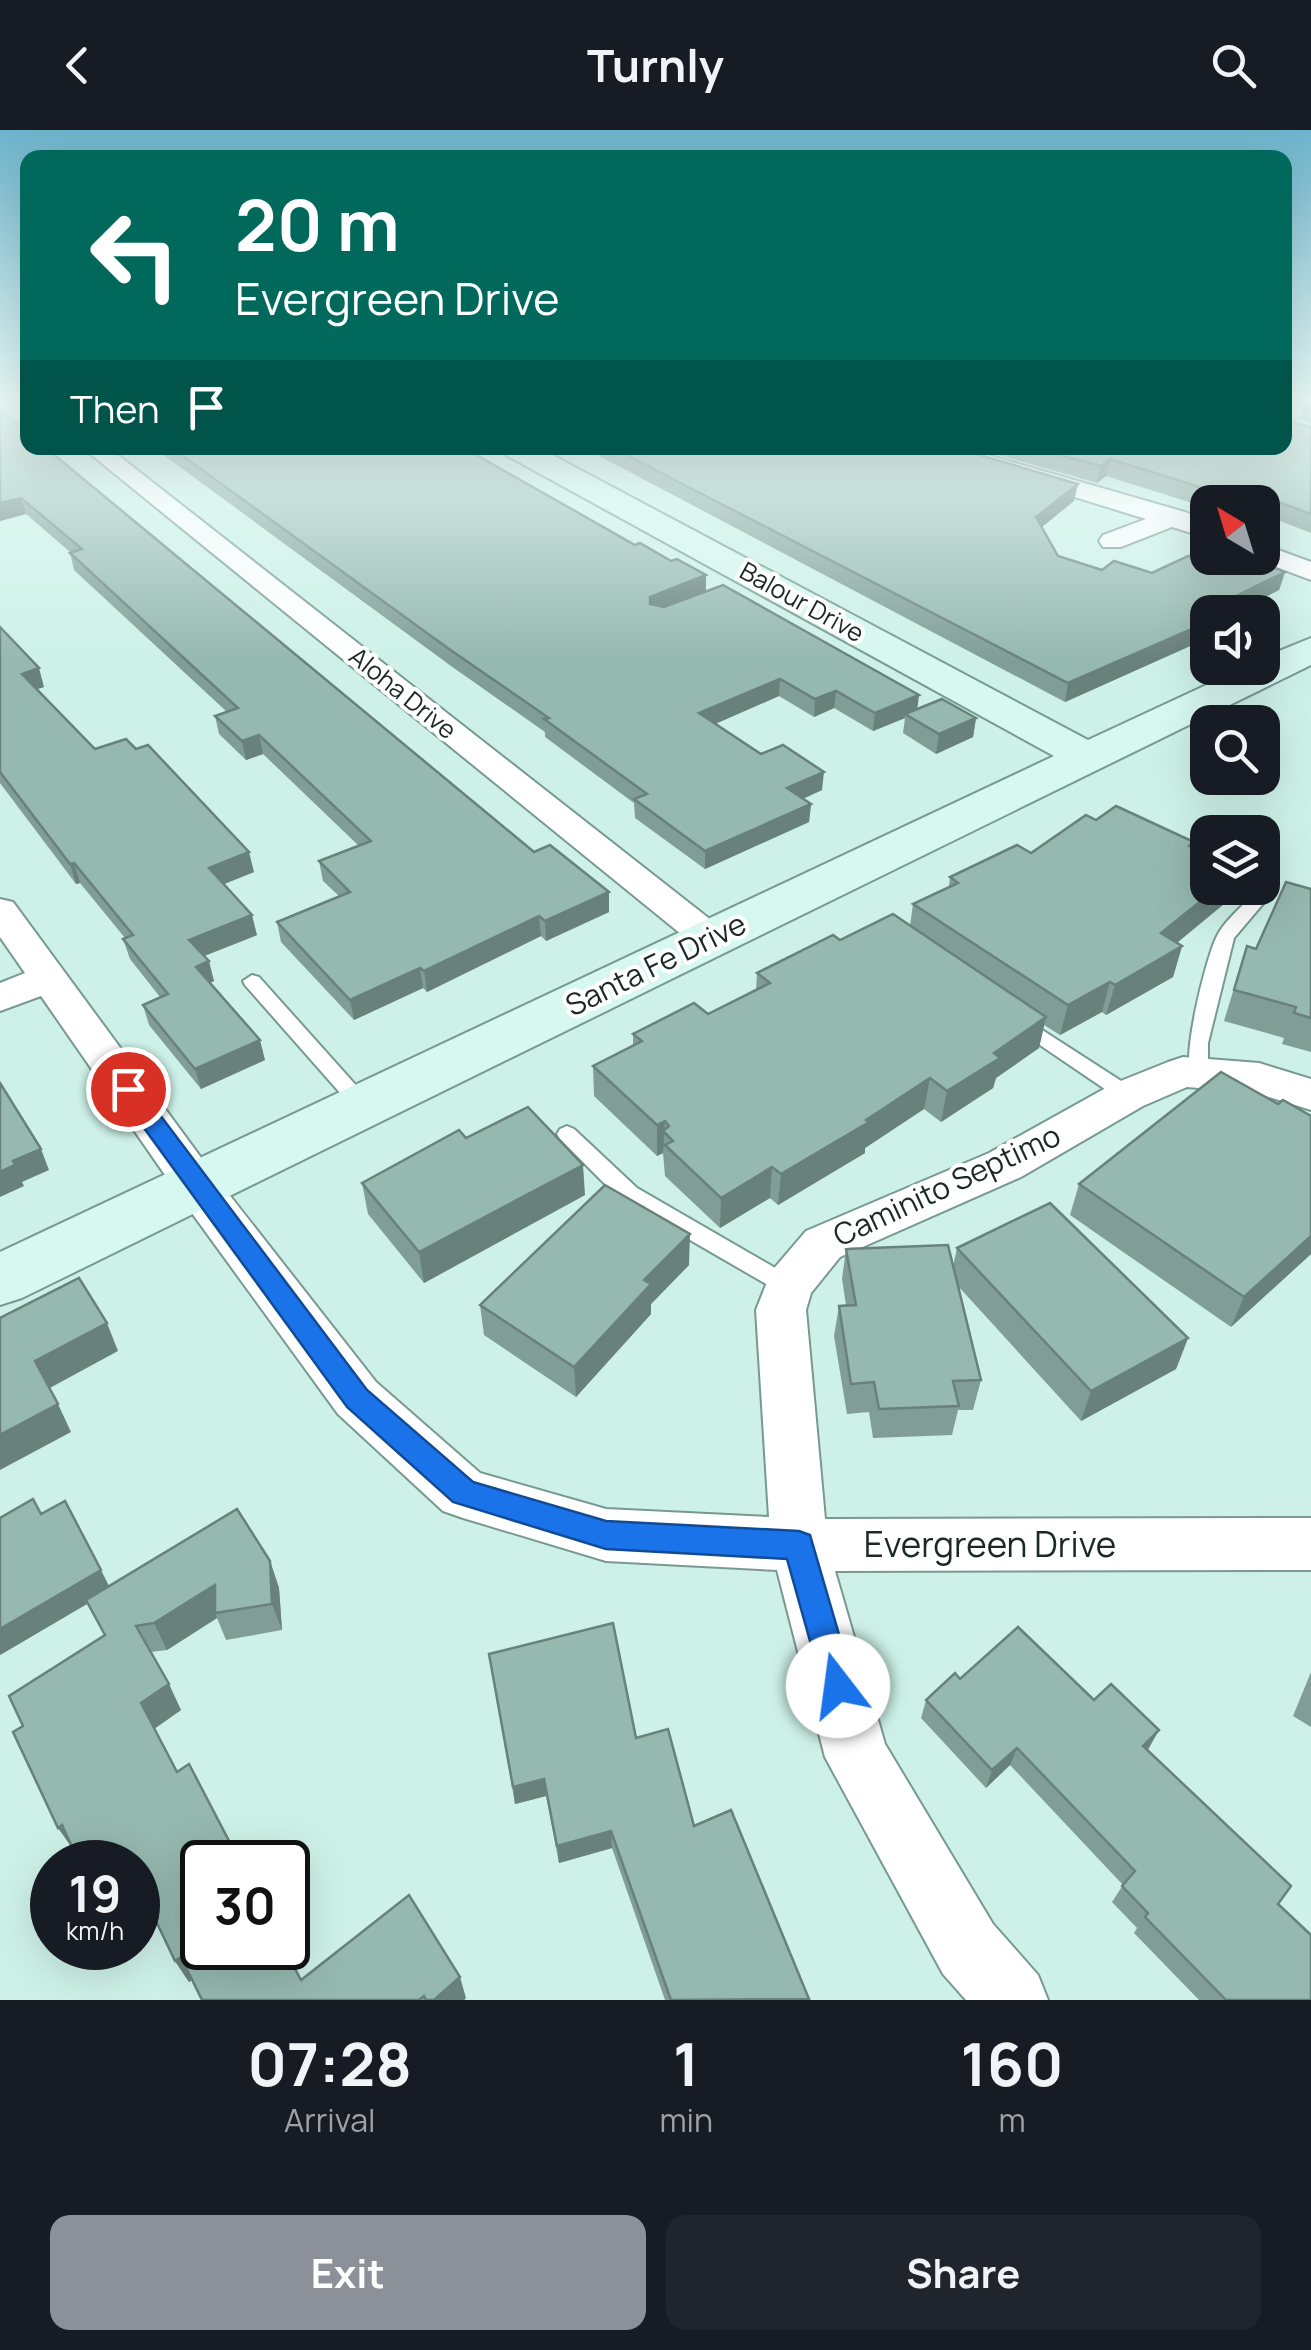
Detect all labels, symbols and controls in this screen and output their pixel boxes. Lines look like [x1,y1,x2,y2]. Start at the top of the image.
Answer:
text: Turnly [587,34,724,96]
icon: back [50,38,105,93]
icon: search [1206,38,1261,93]
text: 20 m [235,176,400,272]
icon: left [70,190,200,320]
text: Evergreen Drive [235,267,560,329]
icon: arrive [179,380,234,435]
text: Then [70,382,159,434]
north arrow [1190,485,1280,575]
map controls [1190,485,1280,905]
street label: Balour Drive [734,553,871,650]
button: sound [1190,595,1280,685]
street label: Aloha Drive [342,639,464,747]
button: search [1190,705,1280,795]
button: layers [1190,815,1280,905]
street label: Santa Fe Drive [558,902,752,1025]
pin [86,1047,171,1132]
icon: arrive [101,1062,156,1117]
street label: Caminito Septimo [826,1114,1067,1255]
street label: Evergreen Drive [864,1520,1116,1568]
position arrow [786,1634,890,1738]
speed limit sign: 30 [180,1840,310,1970]
text: 19 [69,1859,121,1927]
text: km/h [66,1913,124,1948]
text: 07:28 [247,2022,412,2104]
text: 1 [673,2022,699,2104]
text: 160 [960,2022,1064,2104]
text: Arrival [284,2098,375,2142]
text: min [659,2098,713,2142]
text: m [998,2098,1026,2142]
button: Exit [50,2215,646,2330]
button: Share [666,2215,1261,2330]

